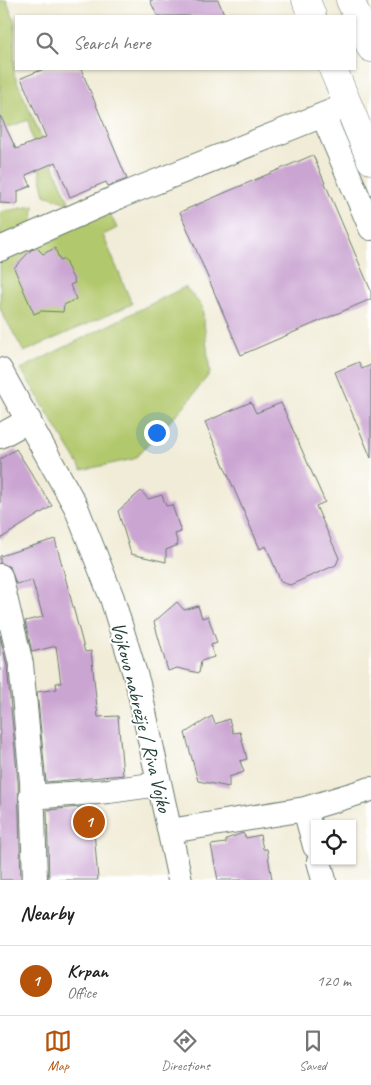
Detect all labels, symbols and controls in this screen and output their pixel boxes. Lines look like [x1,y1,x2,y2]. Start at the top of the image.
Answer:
search box [15,15,356,70]
icon: search [33,29,61,57]
text: Search here [73,31,150,55]
your location [144,420,170,446]
street label: Vojkovo nabrežje / Riva Vojko [106,619,177,816]
pin: 1 [73,803,105,841]
map controls [311,820,356,865]
button: locate [311,820,356,865]
text: Nearby [20,900,73,926]
text: Krpan [67,959,108,983]
text: 1 [32,971,40,991]
text: 120 m [317,971,351,991]
text: Office [67,983,96,1003]
tab: Map [44,1027,72,1074]
tab: Directions [161,1027,210,1074]
tab: Saved [299,1027,327,1074]

